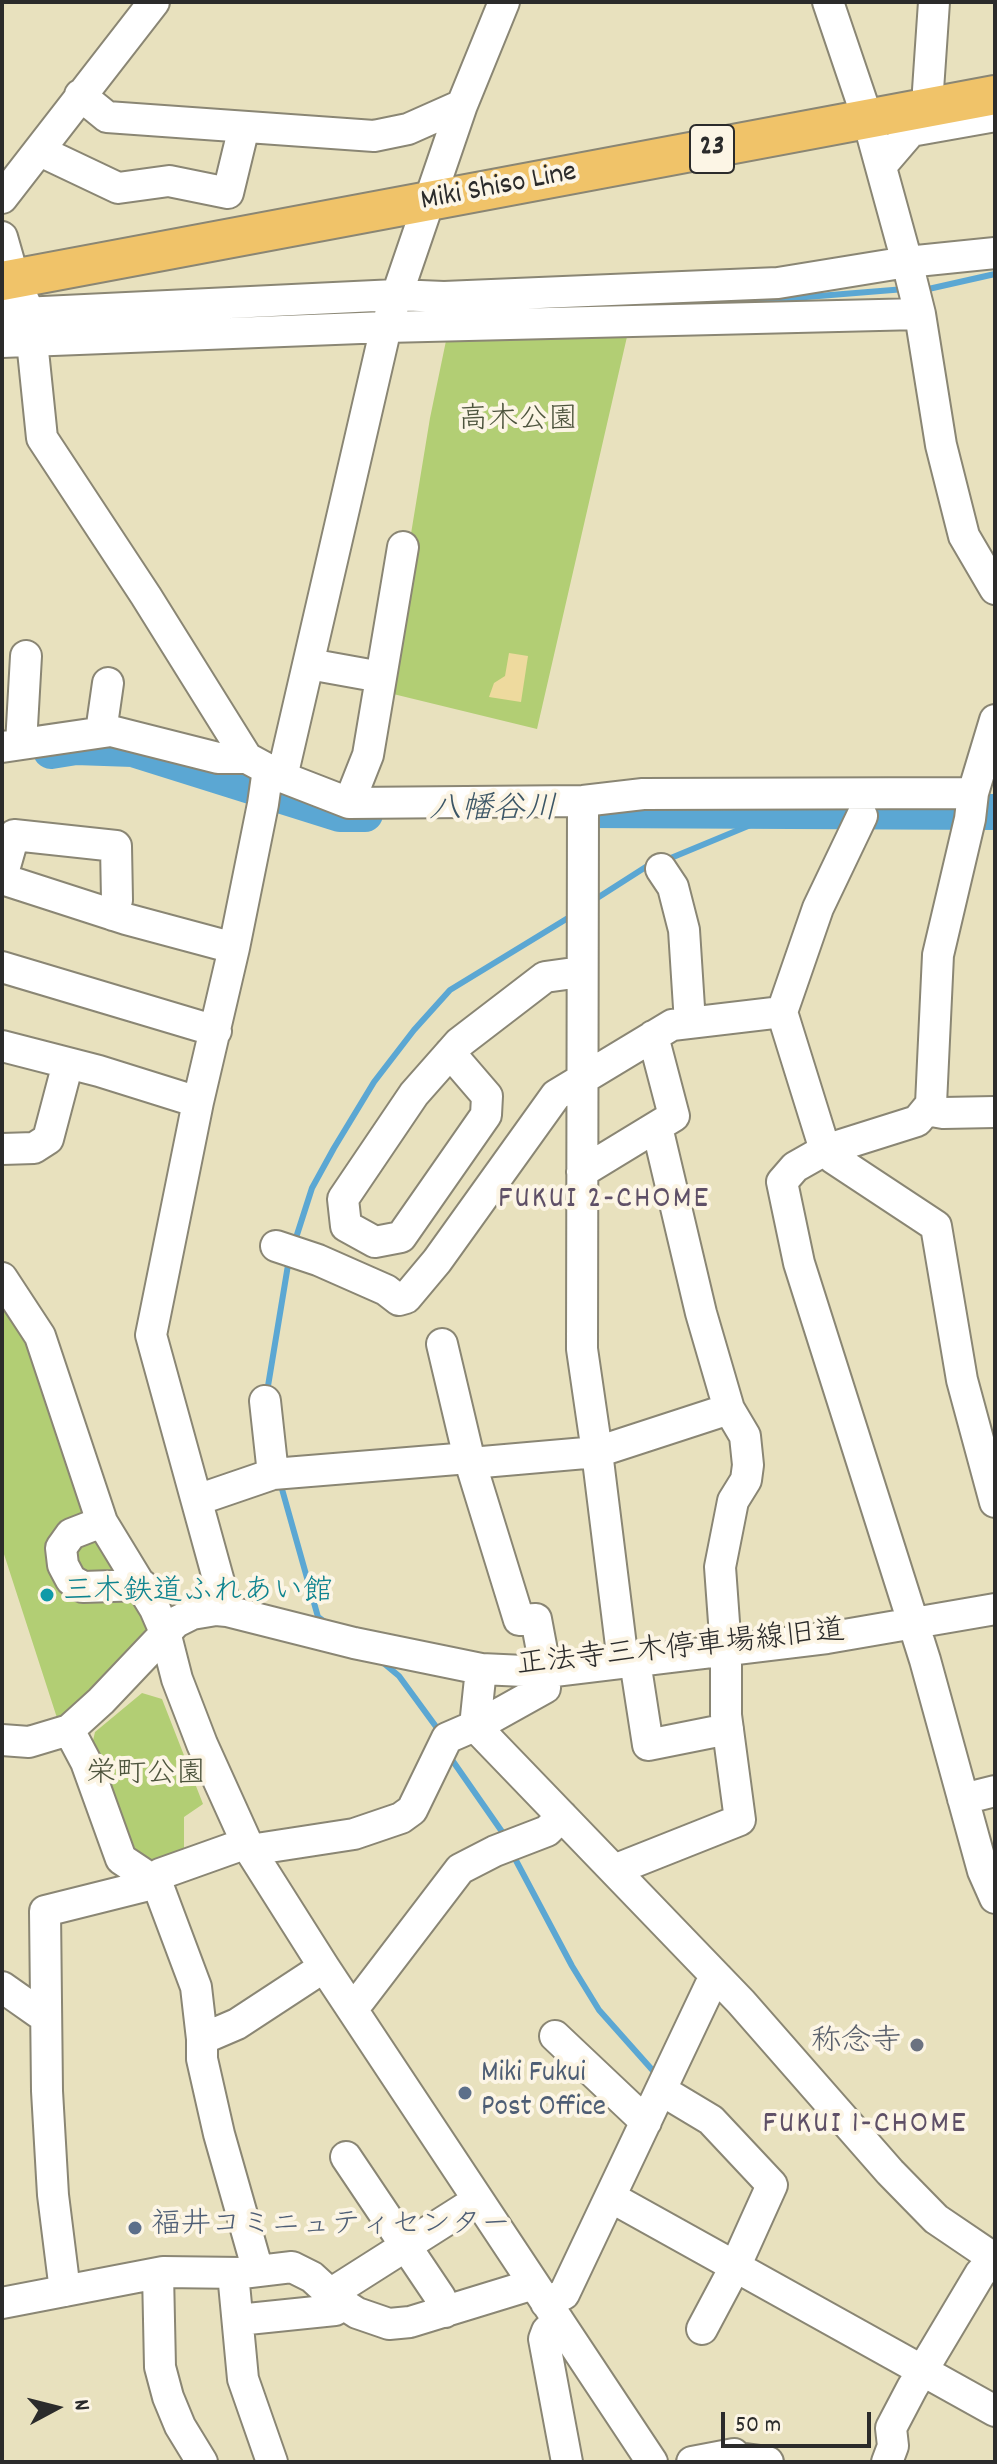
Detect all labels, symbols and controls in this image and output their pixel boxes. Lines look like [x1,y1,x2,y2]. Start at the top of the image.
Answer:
road number: 23 [690,125,734,173]
street label: Miki Shiso Line [418,156,580,222]
park label: 高木公園 [458,405,578,441]
water label: 八幡谷川 [429,794,557,832]
district label: FUKUI 2-CHOME [498,1183,710,1221]
place label: 三木鉄道ふれあい館 [63,1577,333,1613]
marker: 三木鉄道ふれあい館 [38,1586,56,1604]
street label: 正法寺三木停車場線旧道 [515,1616,847,1686]
park label: 栄町公園 [86,1759,206,1795]
place label: 称念寺 [811,2027,901,2063]
marker: 称念寺 [908,2036,926,2054]
place label: Miki Fukui Post Office [481,2058,606,2128]
marker: Miki Fukui Post Office [456,2084,474,2102]
district label: FUKUI 1-CHOME [763,2108,967,2146]
place label: 福井コミニュティセンター [151,2210,511,2246]
marker: 福井コミニュティセンター [126,2219,144,2237]
north arrow [16,2368,96,2448]
scale bar [725,2396,875,2446]
text: N [64,2398,96,2412]
text: 50 m [735,2409,781,2443]

